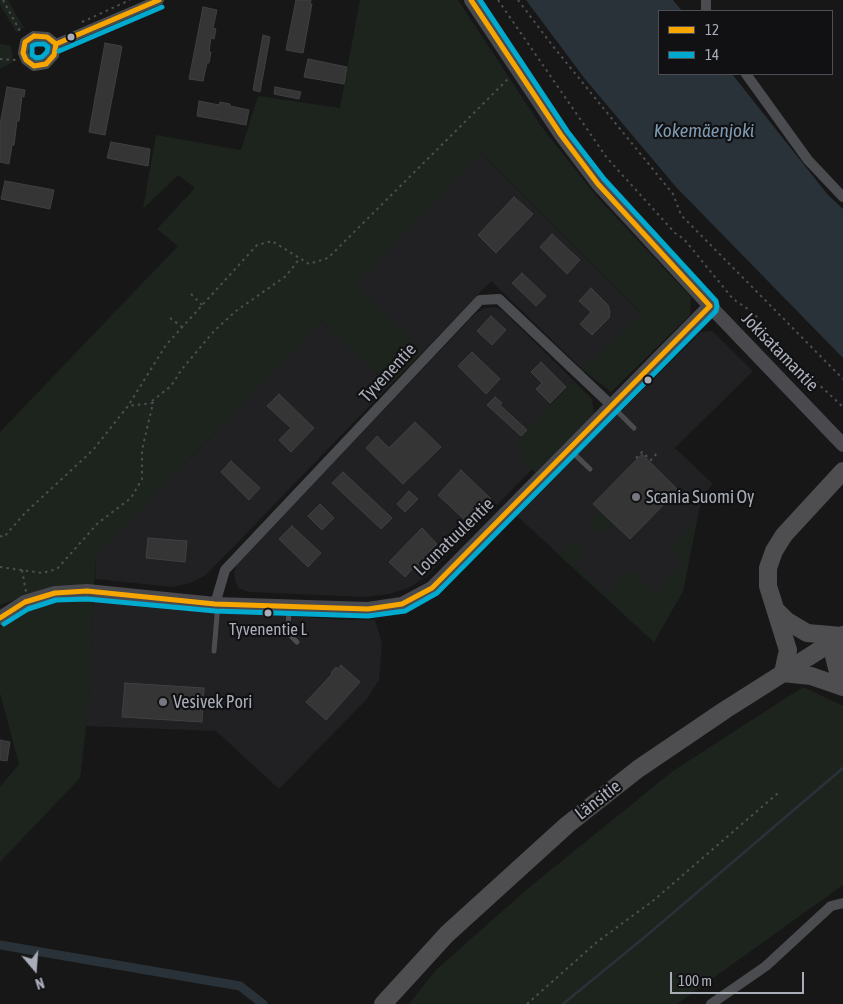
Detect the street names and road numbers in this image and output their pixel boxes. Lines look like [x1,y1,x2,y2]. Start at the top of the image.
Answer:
street label: Jokisatamantie [737,308,823,396]
street label: Tyvenentie [355,339,421,407]
street label: Lounatuulentie [410,494,498,580]
street label: Länsitie [571,775,625,825]

